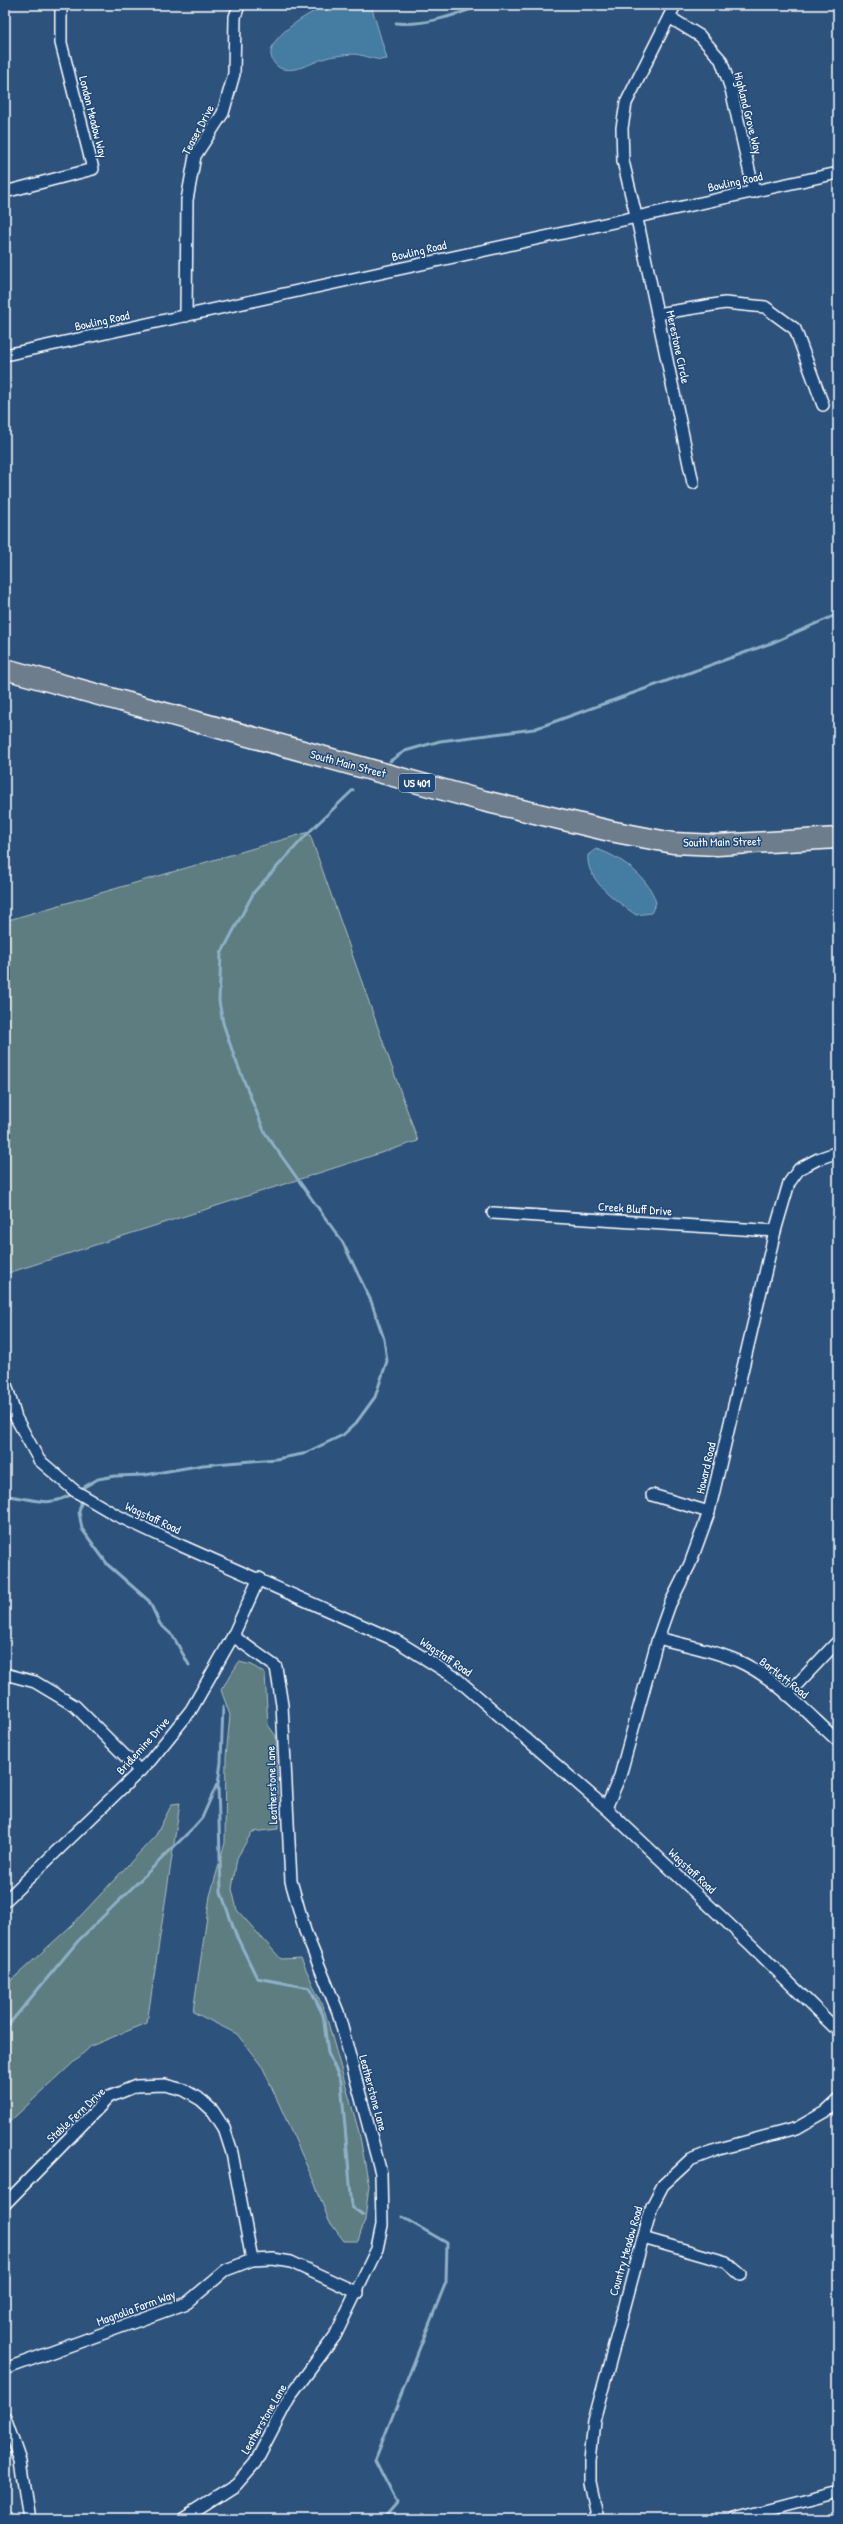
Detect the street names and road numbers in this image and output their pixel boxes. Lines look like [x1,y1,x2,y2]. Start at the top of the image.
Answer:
street label: Highland Grove Way [730,70,767,156]
street label: London Meadow Way [75,74,112,160]
street label: Teaser Drive [177,102,218,158]
street label: Bowling Road [706,167,764,196]
street label: Bowling Road [390,236,448,265]
street label: Bowling Road [73,306,131,335]
street label: Merestone Circle [662,309,695,385]
street label: South Main Street [308,745,389,782]
road number: US 401 [399,774,435,792]
street label: South Main Street [683,832,762,851]
street label: Creek Bluff Drive [597,1197,673,1220]
street label: Howard Road [691,1440,720,1495]
street label: Wagstaff Road [123,1497,184,1538]
street label: Wagstaff Road [417,1633,476,1680]
street label: Bartlett Road [756,1653,813,1702]
street label: Bridlemine Drive [112,1713,173,1778]
street label: Leatherstone Lane [262,1745,281,1825]
street label: Wagstaff Road [665,1844,720,1897]
street label: Leatherstone Lane [355,2053,392,2133]
street label: Stable Fern Drive [43,2083,109,2146]
street label: Country Meadow Road [605,2204,647,2298]
street label: Magnolia Farm Way [94,2285,178,2330]
street label: Leatherstone Lane [237,2380,291,2457]

